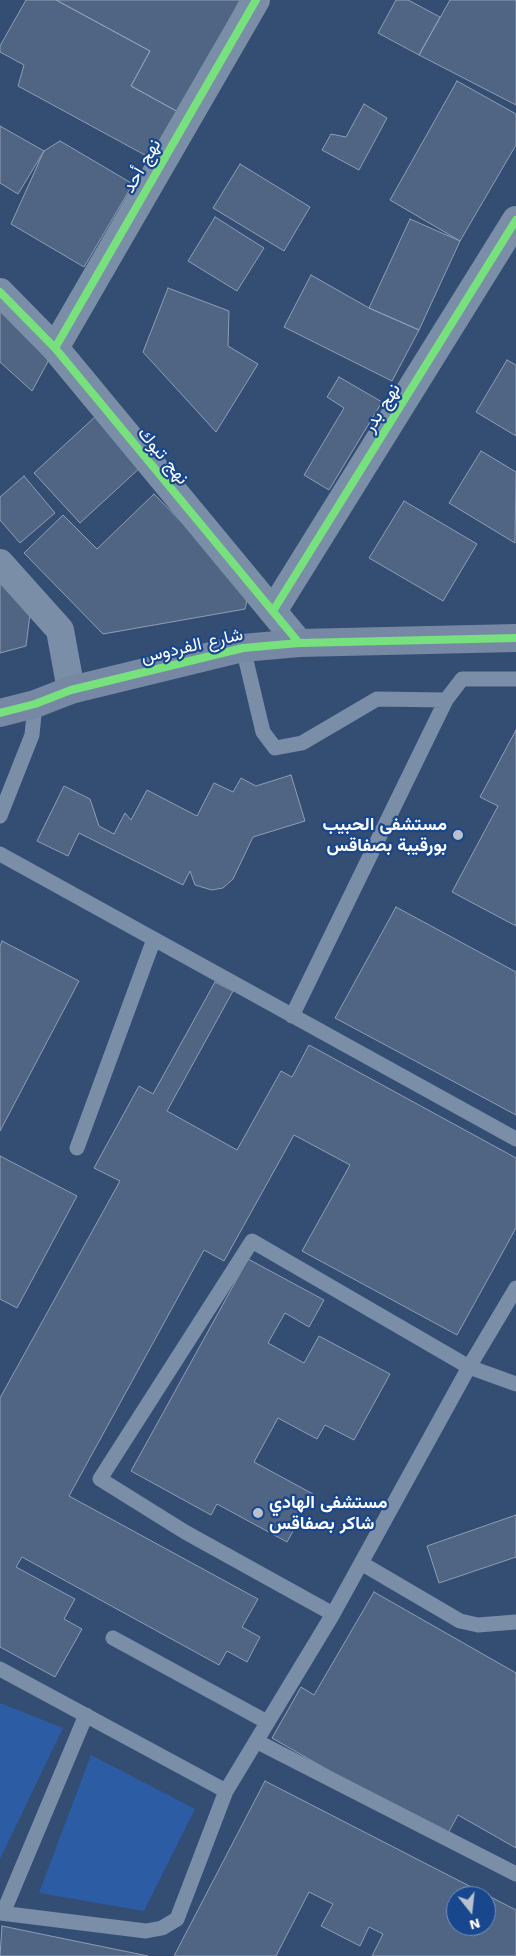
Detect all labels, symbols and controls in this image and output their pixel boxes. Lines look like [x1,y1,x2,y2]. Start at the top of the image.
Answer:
street label: نهج أحد [118,135,166,197]
street label: نهج بدر [359,380,405,436]
street label: نهج تبوك [133,423,193,489]
street label: شارع الفردوس [139,624,245,668]
place label: مستشفى الحبيب بورقيبة بصفاقس [322,814,447,856]
marker: مستشفى الحبيب بورقيبة بصفاقس [451,828,465,842]
place label: مستشفى الهادي شاكر بصفاقس [269,1492,388,1535]
marker: مستشفى الهادي شاكر بصفاقس [251,1506,265,1520]
north arrow [446,1886,496,1936]
text: N [468,1915,482,1934]

